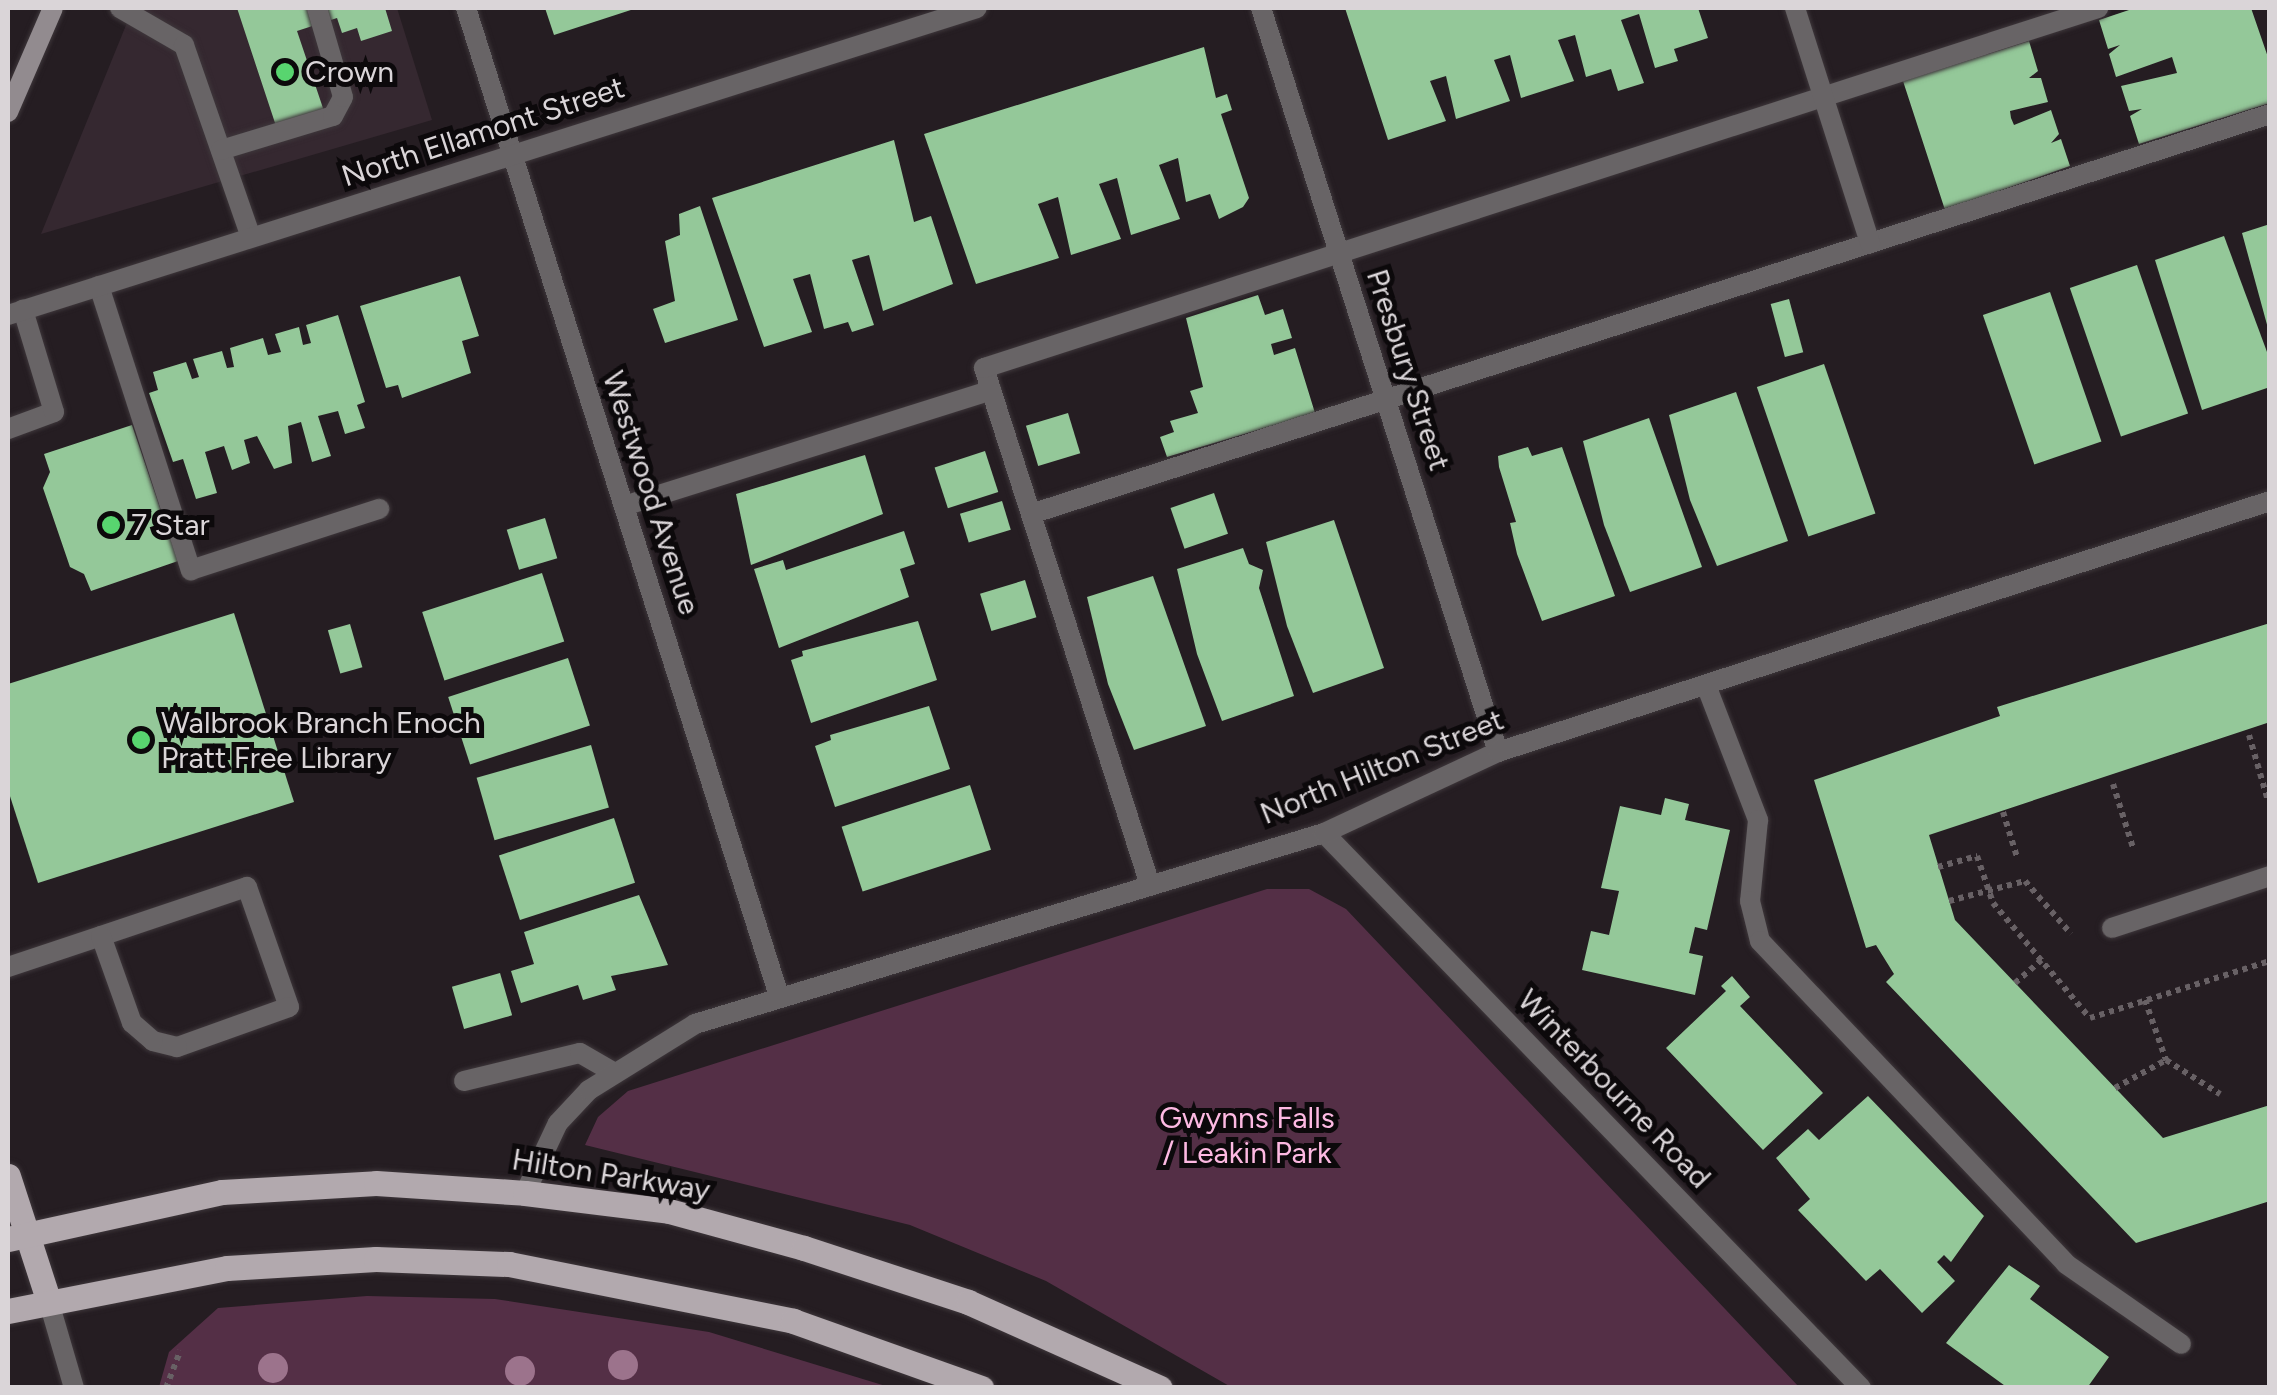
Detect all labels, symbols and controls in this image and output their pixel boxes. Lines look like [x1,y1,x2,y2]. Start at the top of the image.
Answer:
place label: Crown [305,54,394,90]
marker: Crown [274,61,296,83]
street label: North Ellamont Street [337,69,629,195]
street label: Presbury Street [1359,265,1457,475]
street label: Westwood Avenue [595,367,707,619]
place label: 7 Star [131,507,210,543]
marker: 7 Star [100,514,122,536]
street label: North Hilton Street [1255,702,1509,832]
place label: Walbrook Branch Enoch Pratt Free Library [161,705,481,776]
marker: Walbrook Branch Enoch Pratt Free Library [130,729,152,751]
street label: Winterbourne Road [1510,982,1718,1196]
park label: Gwynns Falls / Leakin Park [1159,1100,1335,1170]
street label: Hilton Parkway [509,1142,713,1208]

